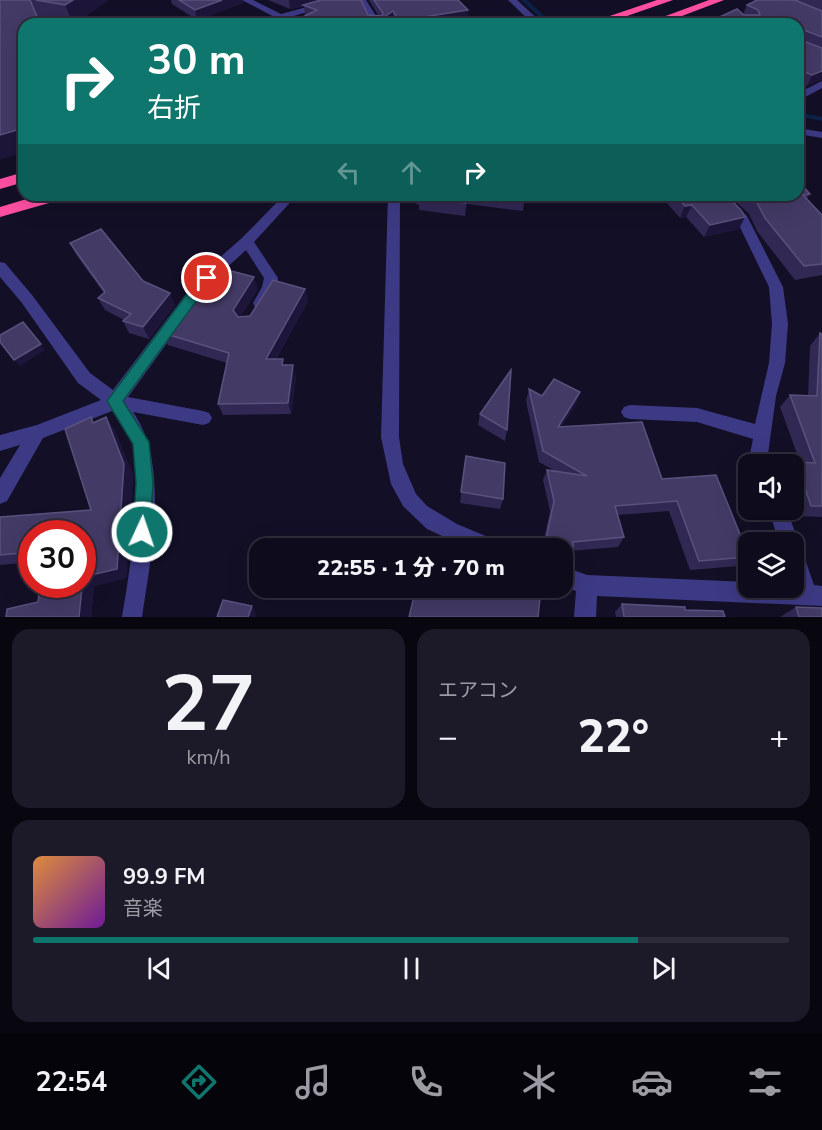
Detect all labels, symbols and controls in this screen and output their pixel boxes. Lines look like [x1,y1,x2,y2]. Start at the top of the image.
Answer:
text: 30 m [147,32,246,89]
icon: right [48,42,126,120]
text: 右折 [147,90,201,127]
icon: left [332,156,365,189]
icon: ahead [395,156,428,189]
icon: right [458,156,491,189]
pin [181,252,232,303]
icon: arrive [190,261,223,294]
map controls [738,454,804,598]
button: sound [738,454,804,520]
position arrow [110,500,174,564]
speed limit sign: 30 [18,520,96,598]
button: layers [738,532,804,598]
text: 22:55 · 1 分 · 70 m [317,553,505,583]
text: 27 [162,651,255,758]
text: エアコン [438,677,518,704]
text: 22° [578,707,649,768]
text: − [438,715,458,760]
text: + [769,715,789,760]
text: km/h [186,744,231,771]
text: 99.9 FM [123,862,205,892]
text: 音楽 [123,895,163,922]
icon: previous [143,952,176,985]
icon: pause [395,952,428,985]
icon: next [647,952,680,985]
icon: directions [178,1061,220,1103]
icon: music [292,1061,334,1103]
icon: phone [405,1061,447,1103]
icon: climate [518,1061,560,1103]
icon: car [631,1061,673,1103]
icon: filters [744,1061,786,1103]
text: 22:54 [36,1064,107,1101]

